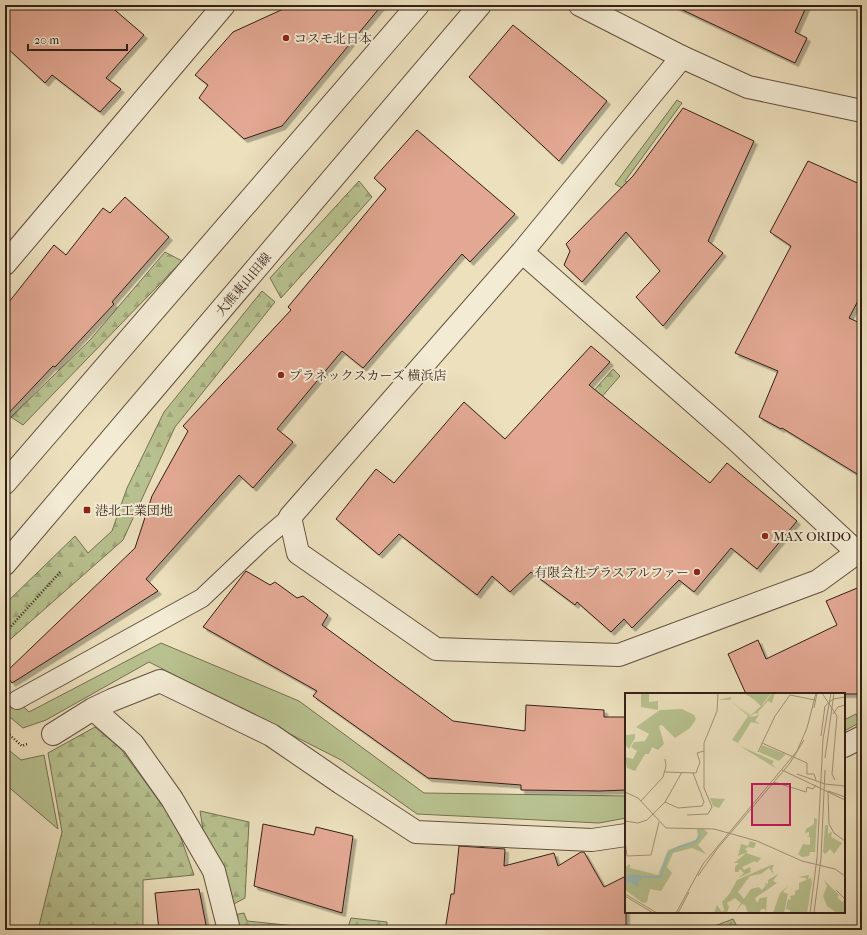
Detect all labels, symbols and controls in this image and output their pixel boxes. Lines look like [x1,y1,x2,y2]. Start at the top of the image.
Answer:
scale bar [28,26,127,52]
place label: コスモ北日本 [294,31,372,46]
text: 20 m [34,33,59,47]
marker: コスモ北日本 [281,33,291,43]
street label: 大熊東山田線 [213,250,274,319]
place label: プラネックスカーズ 横浜店 [289,368,447,383]
marker: プラネックスカーズ 横浜店 [276,370,286,380]
place label: 港北工業団地 [95,503,173,518]
marker: 港北工業団地 [82,505,92,515]
place label: MAX ORIDO [773,529,851,544]
marker: MAX ORIDO [760,531,770,541]
place label: 有限会社プラスアルファー [534,565,689,580]
marker: 有限会社プラスアルファー [692,567,702,577]
inset map [625,693,845,913]

